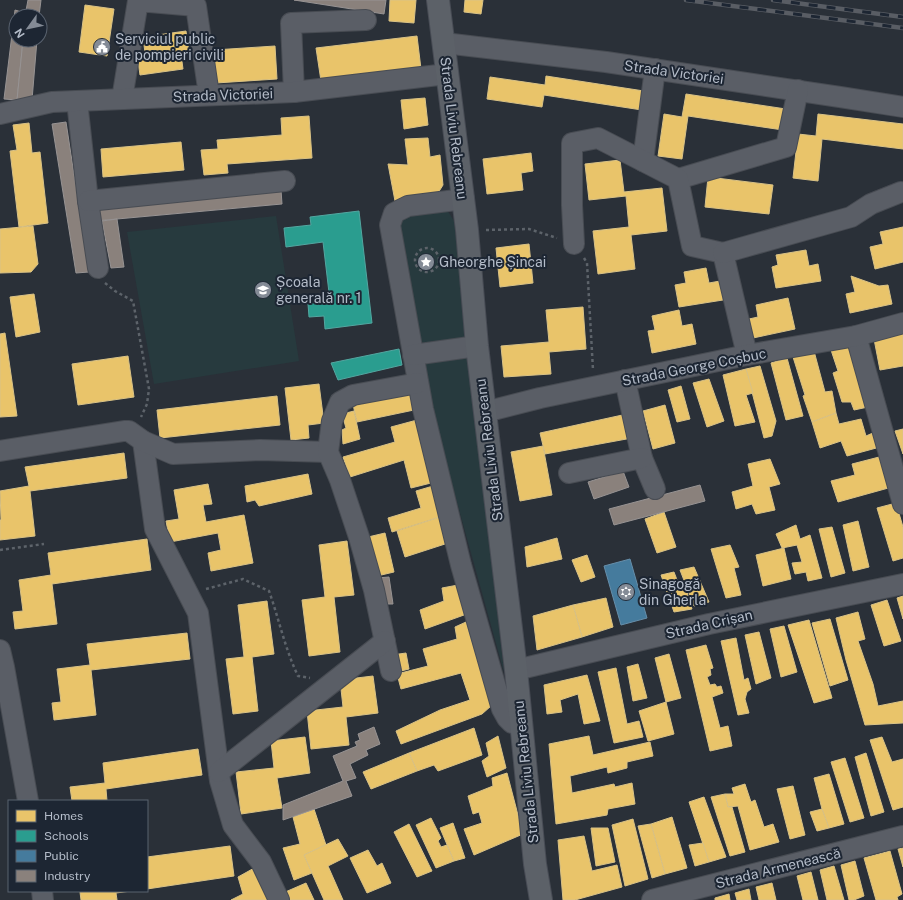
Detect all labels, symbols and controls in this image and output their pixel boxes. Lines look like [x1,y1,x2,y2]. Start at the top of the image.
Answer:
north arrow [8,8,48,48]
text: N [12,27,27,40]
place label: Serviciul public de pompieri civili [115,31,224,63]
public building icon: Serviciul public de pompieri civili [92,37,112,57]
street label: Strada Liviu Rebreanu [437,56,471,200]
street label: Strada Victoriei [623,57,725,87]
street label: Strada Victoriei [173,85,273,105]
place icon: Gheorghe Șincai [416,252,436,272]
place label: Gheorghe Șincai [439,254,546,270]
place label: Școala generală nr. 1 [276,274,361,306]
school or university icon: Școala generală nr. 1 [253,280,273,300]
street label: Strada George Coșbuc [620,345,768,389]
street label: Strada Liviu Rebreanu [472,378,506,522]
place label: Sinagogă din Gherla [639,576,706,608]
synagogue icon: Sinagogă din Gherla [616,582,636,602]
street label: Strada Crișan [664,606,754,642]
street label: Strada Liviu Rebreanu [511,700,541,844]
legend [8,800,148,892]
text: Homes [44,809,83,823]
text: Schools [44,829,89,843]
street label: Strada Armenească [714,845,842,891]
text: Public [44,849,79,863]
text: Industry [44,869,91,883]

